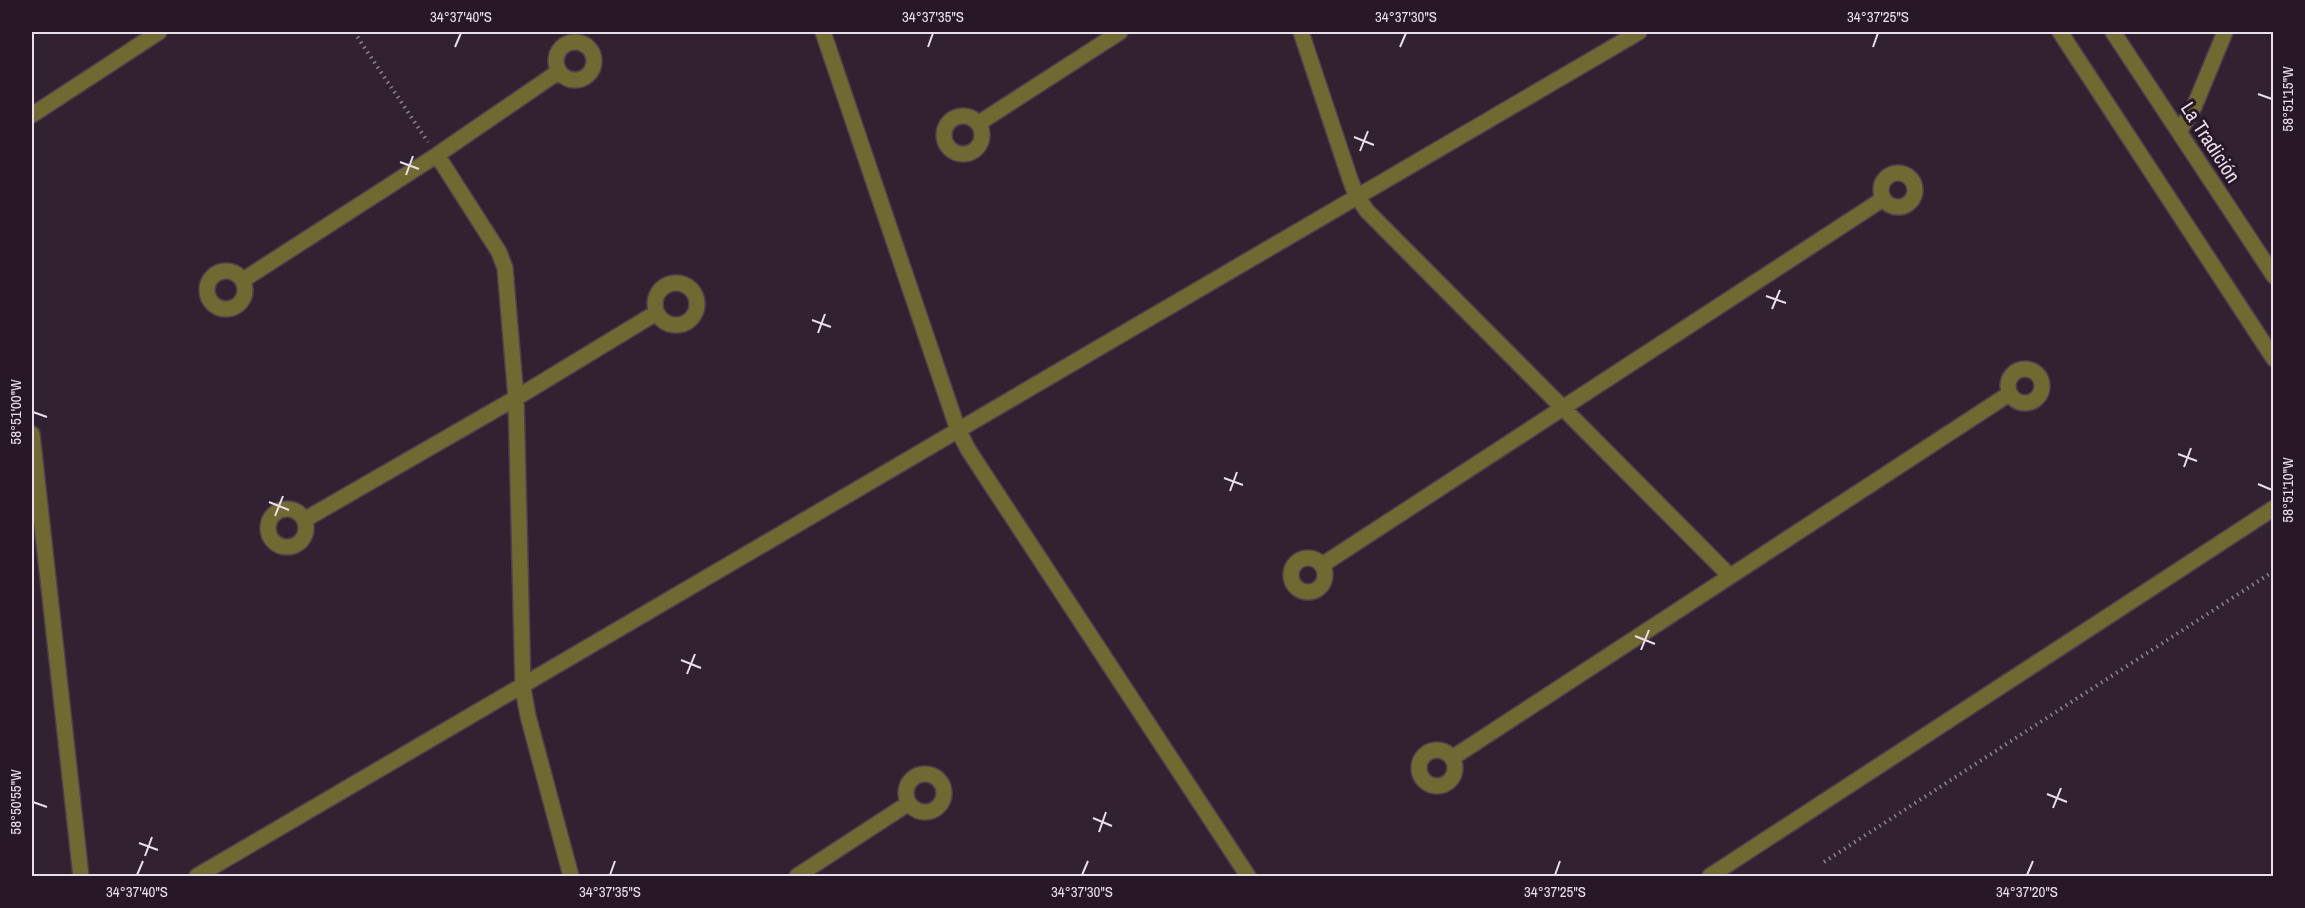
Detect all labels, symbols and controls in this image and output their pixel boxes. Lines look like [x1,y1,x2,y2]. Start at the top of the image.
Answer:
text: 34°37'40"S [430,6,492,27]
text: 34°37'35"S [902,6,964,27]
text: 34°37'30"S [1375,6,1437,27]
text: 34°37'25"S [1847,6,1909,27]
text: 58°51'15"W [2277,66,2298,132]
street label: La Tradición [2175,96,2247,188]
text: 58°51'00"W [5,379,26,445]
text: 58°51'10"W [2277,457,2298,523]
text: 58°50'55"W [5,769,26,835]
text: 34°37'40"S [106,881,168,902]
text: 34°37'35"S [579,881,641,902]
text: 34°37'30"S [1051,881,1113,902]
text: 34°37'25"S [1524,881,1586,902]
text: 34°37'20"S [1996,881,2058,902]

